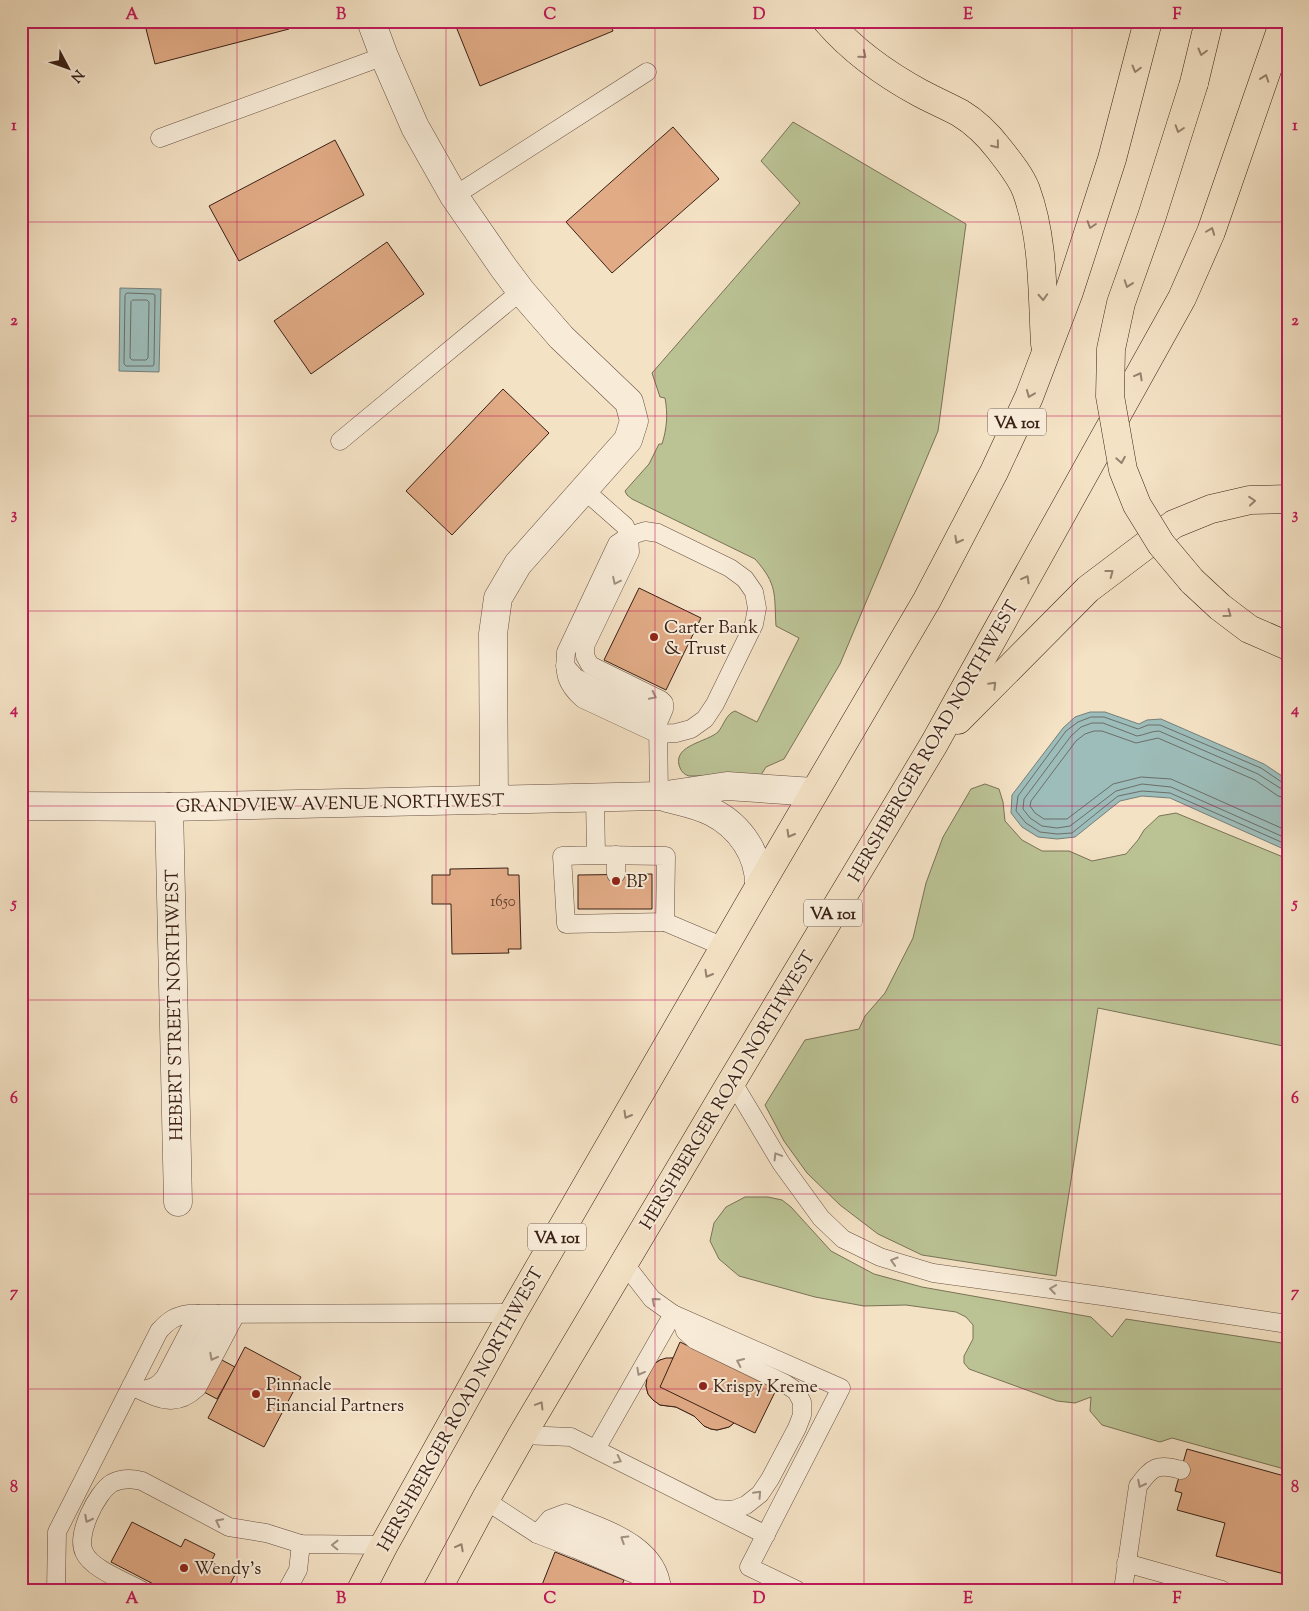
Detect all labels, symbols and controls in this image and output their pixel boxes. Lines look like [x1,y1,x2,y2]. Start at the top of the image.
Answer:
text: A [126,4,139,27]
text: B [336,4,346,27]
text: C [544,4,557,27]
text: D [753,4,766,27]
text: E [963,4,973,27]
text: F [1173,4,1182,27]
north arrow [42,42,92,92]
one-way arrow [1197,48,1208,57]
one-way arrow [857,49,866,58]
text: N [65,64,88,86]
one-way arrow [1131,64,1142,73]
one-way arrow [1259,74,1269,82]
text: 1 [11,115,17,138]
text: 1 [1292,115,1298,138]
one-way arrow [1175,125,1185,133]
one-way arrow [991,139,999,148]
one-way arrow [1087,220,1097,228]
one-way arrow [1205,227,1215,236]
one-way arrow [1124,279,1134,287]
one-way arrow [1037,293,1048,301]
text: 2 [10,310,18,333]
text: 2 [1291,310,1299,333]
one-way arrow [1133,373,1143,382]
one-way arrow [1025,389,1036,398]
road number: VA 101 [988,408,1046,436]
one-way arrow [1116,456,1126,465]
one-way arrow [1249,495,1257,506]
text: 3 [11,504,18,527]
text: 3 [1292,504,1299,527]
one-way arrow [955,535,965,544]
one-way arrow [1104,570,1113,578]
one-way arrow [612,576,622,585]
one-way arrow [1020,576,1030,585]
street label: HERSHBERGER ROAD NORTHWEST [843,596,1027,888]
one-way arrow [1222,608,1232,617]
place label: Carter Bank & Trust [664,616,758,663]
marker: Carter Bank & Trust [648,631,660,643]
one-way arrow [987,682,996,691]
one-way arrow [648,690,657,700]
text: 4 [9,699,18,722]
text: 4 [1290,699,1299,722]
street label: GRANDVIEW AVENUE NORTHWEST [175,789,505,821]
one-way arrow [786,828,796,837]
street label: HEBERT STREET NORTHWEST [161,868,191,1141]
place label: BP [626,870,648,896]
marker: BP [610,875,622,887]
house number: 1650 [490,892,516,913]
text: 5 [9,893,17,916]
text: 5 [1290,893,1298,916]
road number: VA 101 [804,900,862,926]
street label: HERSHBERGER ROAD NORTHWEST [635,946,823,1236]
one-way arrow [705,969,715,978]
text: 6 [10,1088,18,1111]
text: 6 [1291,1088,1299,1111]
one-way arrow [623,1110,633,1119]
one-way arrow [773,1152,783,1161]
road number: VA 101 [528,1224,586,1250]
one-way arrow [890,1257,898,1267]
street label: HERSHBERGER ROAD NORTHWEST [372,1263,551,1557]
text: 7 [10,1282,19,1305]
text: 7 [1291,1282,1300,1305]
one-way arrow [1049,1285,1058,1295]
one-way arrow [652,1297,661,1306]
one-way arrow [209,1352,219,1361]
one-way arrow [736,1358,745,1368]
one-way arrow [637,1366,647,1375]
place label: Pinnacle Financial Partners [266,1373,404,1420]
place label: Krispy Kreme [713,1375,818,1401]
marker: Krispy Kreme [697,1380,709,1392]
marker: Pinnacle Financial Partners [250,1388,262,1400]
one-way arrow [533,1402,543,1411]
one-way arrow [613,1454,622,1464]
text: 8 [10,1477,18,1500]
text: 8 [1291,1477,1299,1500]
one-way arrow [1137,1479,1147,1488]
one-way arrow [752,1491,761,1500]
one-way arrow [84,1514,94,1523]
one-way arrow [216,1518,225,1528]
one-way arrow [621,1536,630,1545]
one-way arrow [331,1539,339,1550]
one-way arrow [453,1543,463,1552]
place label: Wendy's [194,1557,261,1583]
marker: Wendy's [178,1562,190,1574]
text: A [126,1588,139,1611]
text: B [336,1588,346,1611]
text: C [544,1588,557,1611]
text: D [753,1588,766,1611]
text: E [963,1588,973,1611]
text: F [1173,1588,1182,1611]

